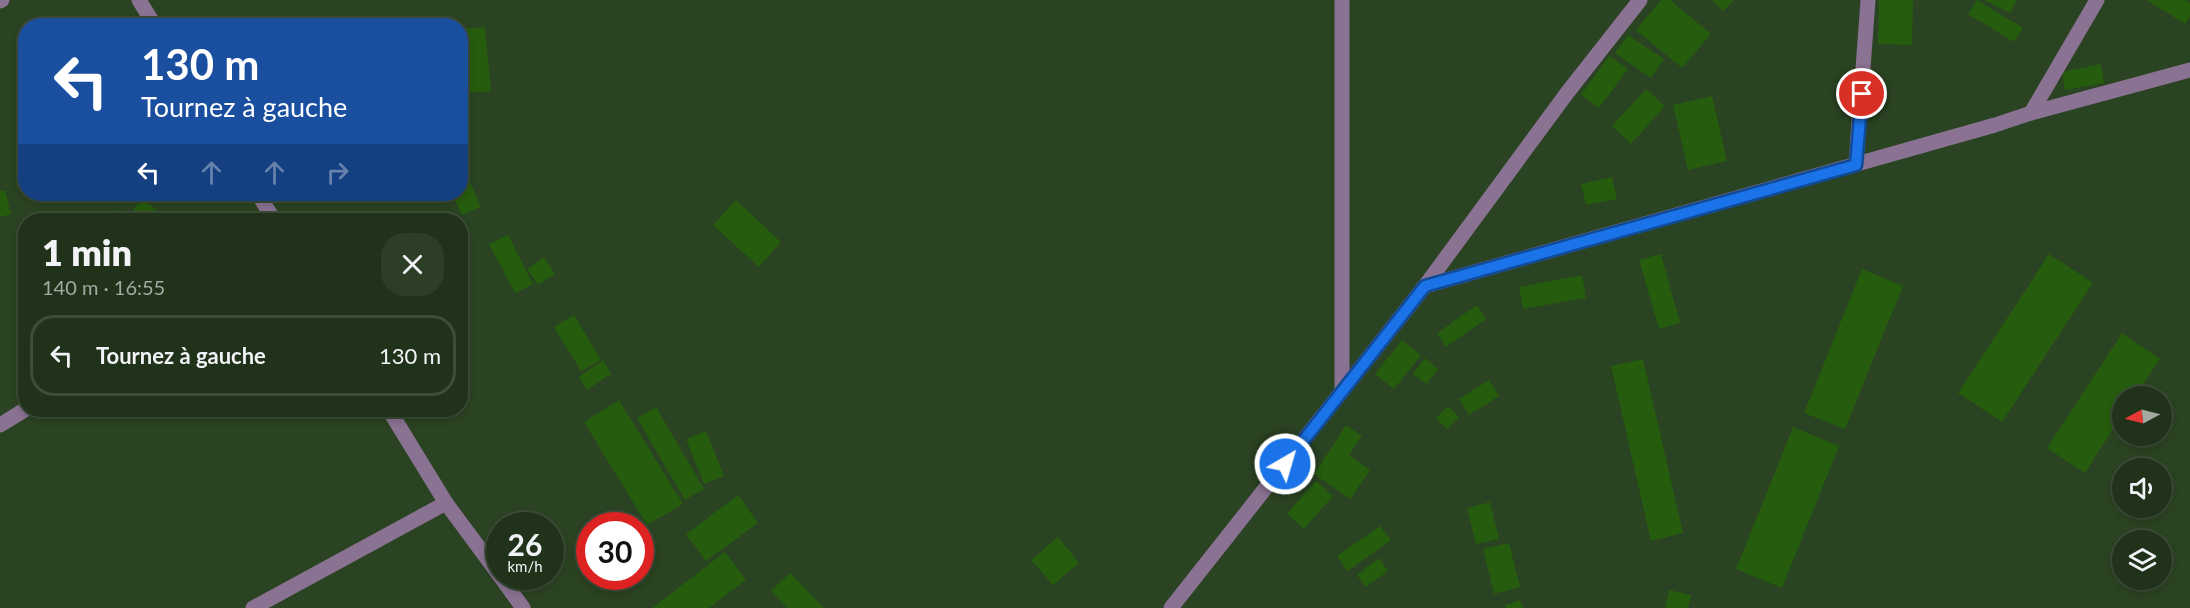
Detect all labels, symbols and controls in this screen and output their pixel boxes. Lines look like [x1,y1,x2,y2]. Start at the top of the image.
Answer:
text: 130 m [141,39,259,89]
icon: left [42,42,120,120]
pin [1836,68,1887,119]
icon: arrive [1845,77,1878,110]
text: Tournez à gauche [141,90,347,123]
icon: left [132,156,165,189]
icon: ahead [195,156,228,189]
icon: ahead [258,156,291,189]
icon: right [321,156,354,189]
text: 1 min [42,230,132,274]
button: close [381,233,444,296]
text: 140 m · 16:55 [42,275,165,299]
icon: left [45,339,78,372]
text: Tournez à gauche [96,342,266,369]
text: 130 m [379,342,441,369]
north arrow [2112,386,2172,446]
map controls [2112,386,2172,590]
position arrow [1253,432,1317,496]
button: sound [2112,458,2172,518]
speed limit sign: 30 [576,512,654,590]
text: 26 [508,526,542,562]
button: layers [2112,530,2172,590]
text: km/h [507,557,543,575]

